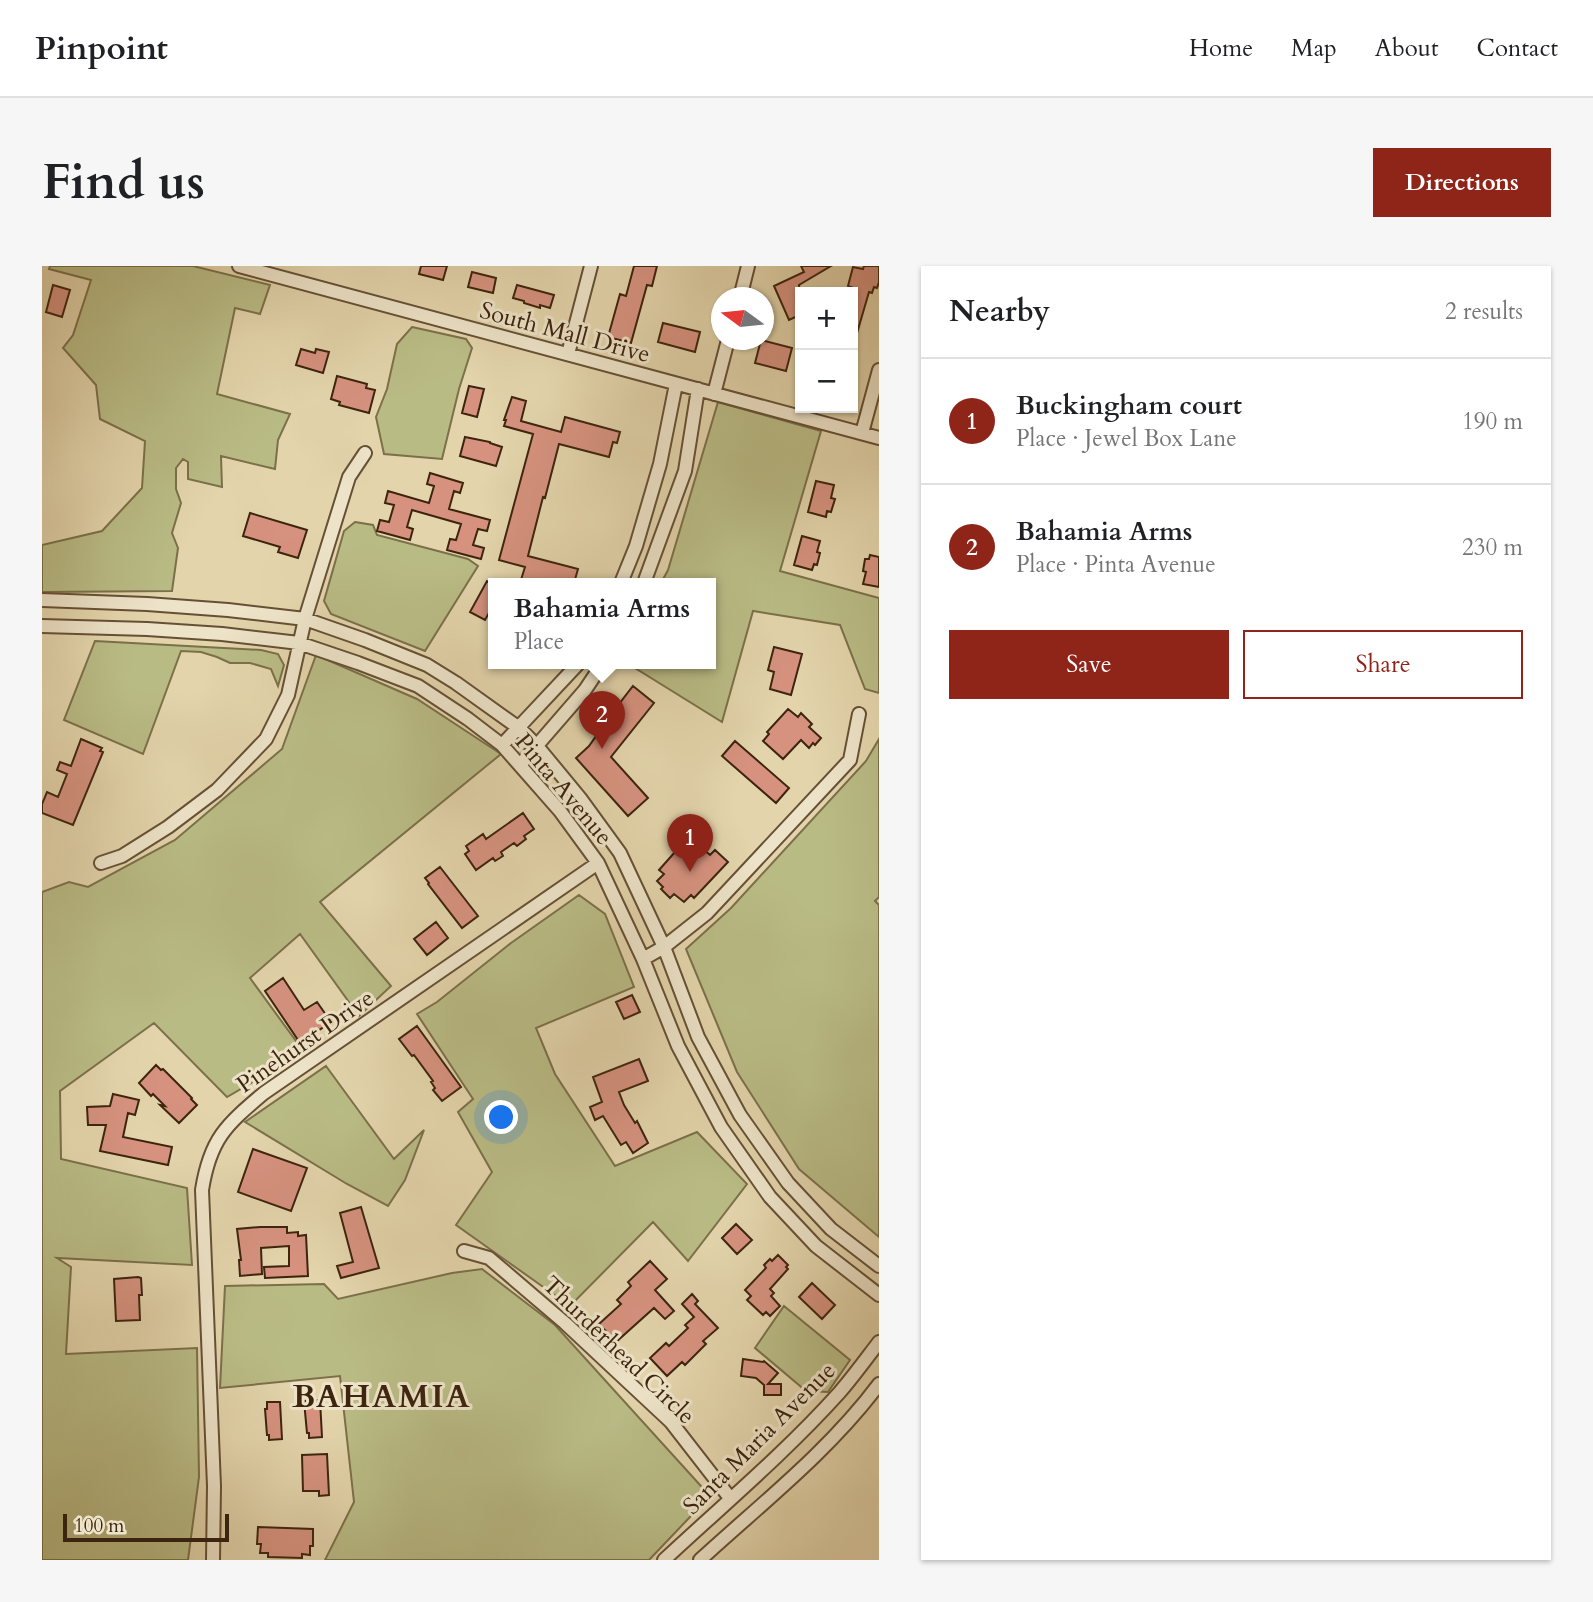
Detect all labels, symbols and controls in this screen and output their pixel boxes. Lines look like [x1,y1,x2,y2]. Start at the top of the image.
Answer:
text: Pinpoint [35,26,168,71]
text: Home [1189,32,1253,65]
text: Map [1291,32,1337,65]
text: About [1375,32,1439,65]
text: Contact [1477,32,1558,65]
button: Directions [1373,148,1551,217]
text: Find us [42,149,205,216]
north arrow [711,287,774,350]
map controls [795,287,858,413]
button: + [795,287,858,350]
text: Nearby [949,291,1050,332]
street label: South Mall Drive [476,294,654,371]
text: 2 results [1445,296,1523,327]
button: − [795,350,858,413]
text: Buckingham court [1016,388,1242,423]
text: 1 [966,406,978,437]
text: 190 m [1462,406,1523,437]
text: Place · Jewel Box Lane [1016,423,1237,454]
text: Bahamia Arms [1016,514,1192,549]
text: 2 [966,532,978,563]
text: 230 m [1462,532,1523,563]
text: Place · Pinta Avenue [1016,549,1216,580]
popup [488,578,716,669]
text: Bahamia Arms [514,591,690,626]
text: Place [514,626,564,657]
button: Save [949,630,1229,699]
button: Share [1243,630,1523,699]
pin: 2 [579,691,625,749]
street label: Pinta Avenue [507,726,620,852]
pin: 1 [667,814,713,872]
street label: Pinehurst Drive [230,982,381,1101]
your location [484,1100,518,1134]
street label: Thurderhead Circle [535,1269,702,1432]
street label: Santa Maria Avenue [676,1355,843,1522]
district label: BAHAMIA [292,1375,472,1419]
scale bar [63,1511,229,1543]
text: 100 m [74,1513,124,1539]

